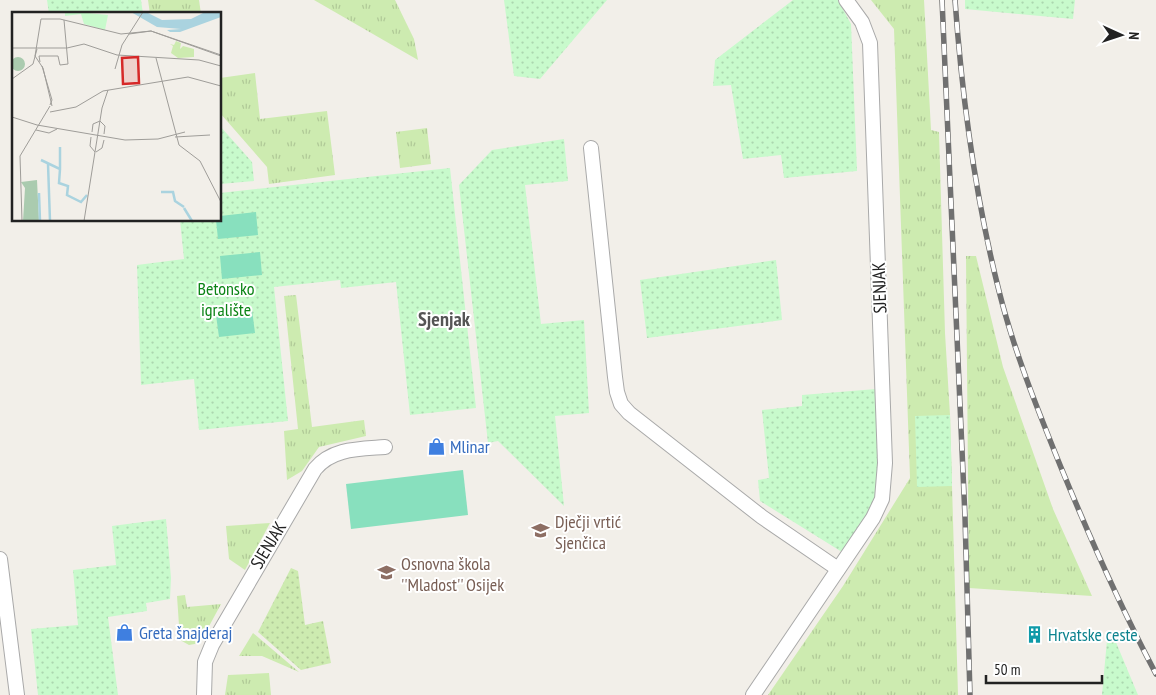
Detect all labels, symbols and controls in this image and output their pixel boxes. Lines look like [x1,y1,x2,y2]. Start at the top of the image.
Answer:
north arrow [1096,10,1146,60]
inset map [12,12,221,221]
text: N [1125,31,1143,40]
street label: SJENJAK [867,262,891,314]
park label: Betonsko igralište [197,277,255,321]
district label: Sjenjak [418,306,471,332]
place label: Mlinar [450,435,490,458]
shop icon: Mlinar [426,436,446,456]
place label: Dječji vrtić Sjenčica [555,510,622,554]
street label: SJENJAK [245,517,291,573]
school or university icon: Dječji vrtić Sjenčica [531,521,551,541]
place label: Osnovna škola ''Mladost'' Osijek [401,552,504,596]
school or university icon: Osnovna škola ''Mladost'' Osijek [377,563,397,583]
place label: Greta šnajderaj [139,621,232,644]
shop icon: Greta šnajderaj [115,622,135,642]
place label: Hrvatske ceste [1048,623,1138,646]
building icon: Hrvatske ceste [1024,624,1044,644]
scale bar [986,652,1102,684]
text: 50 m [994,660,1020,679]

